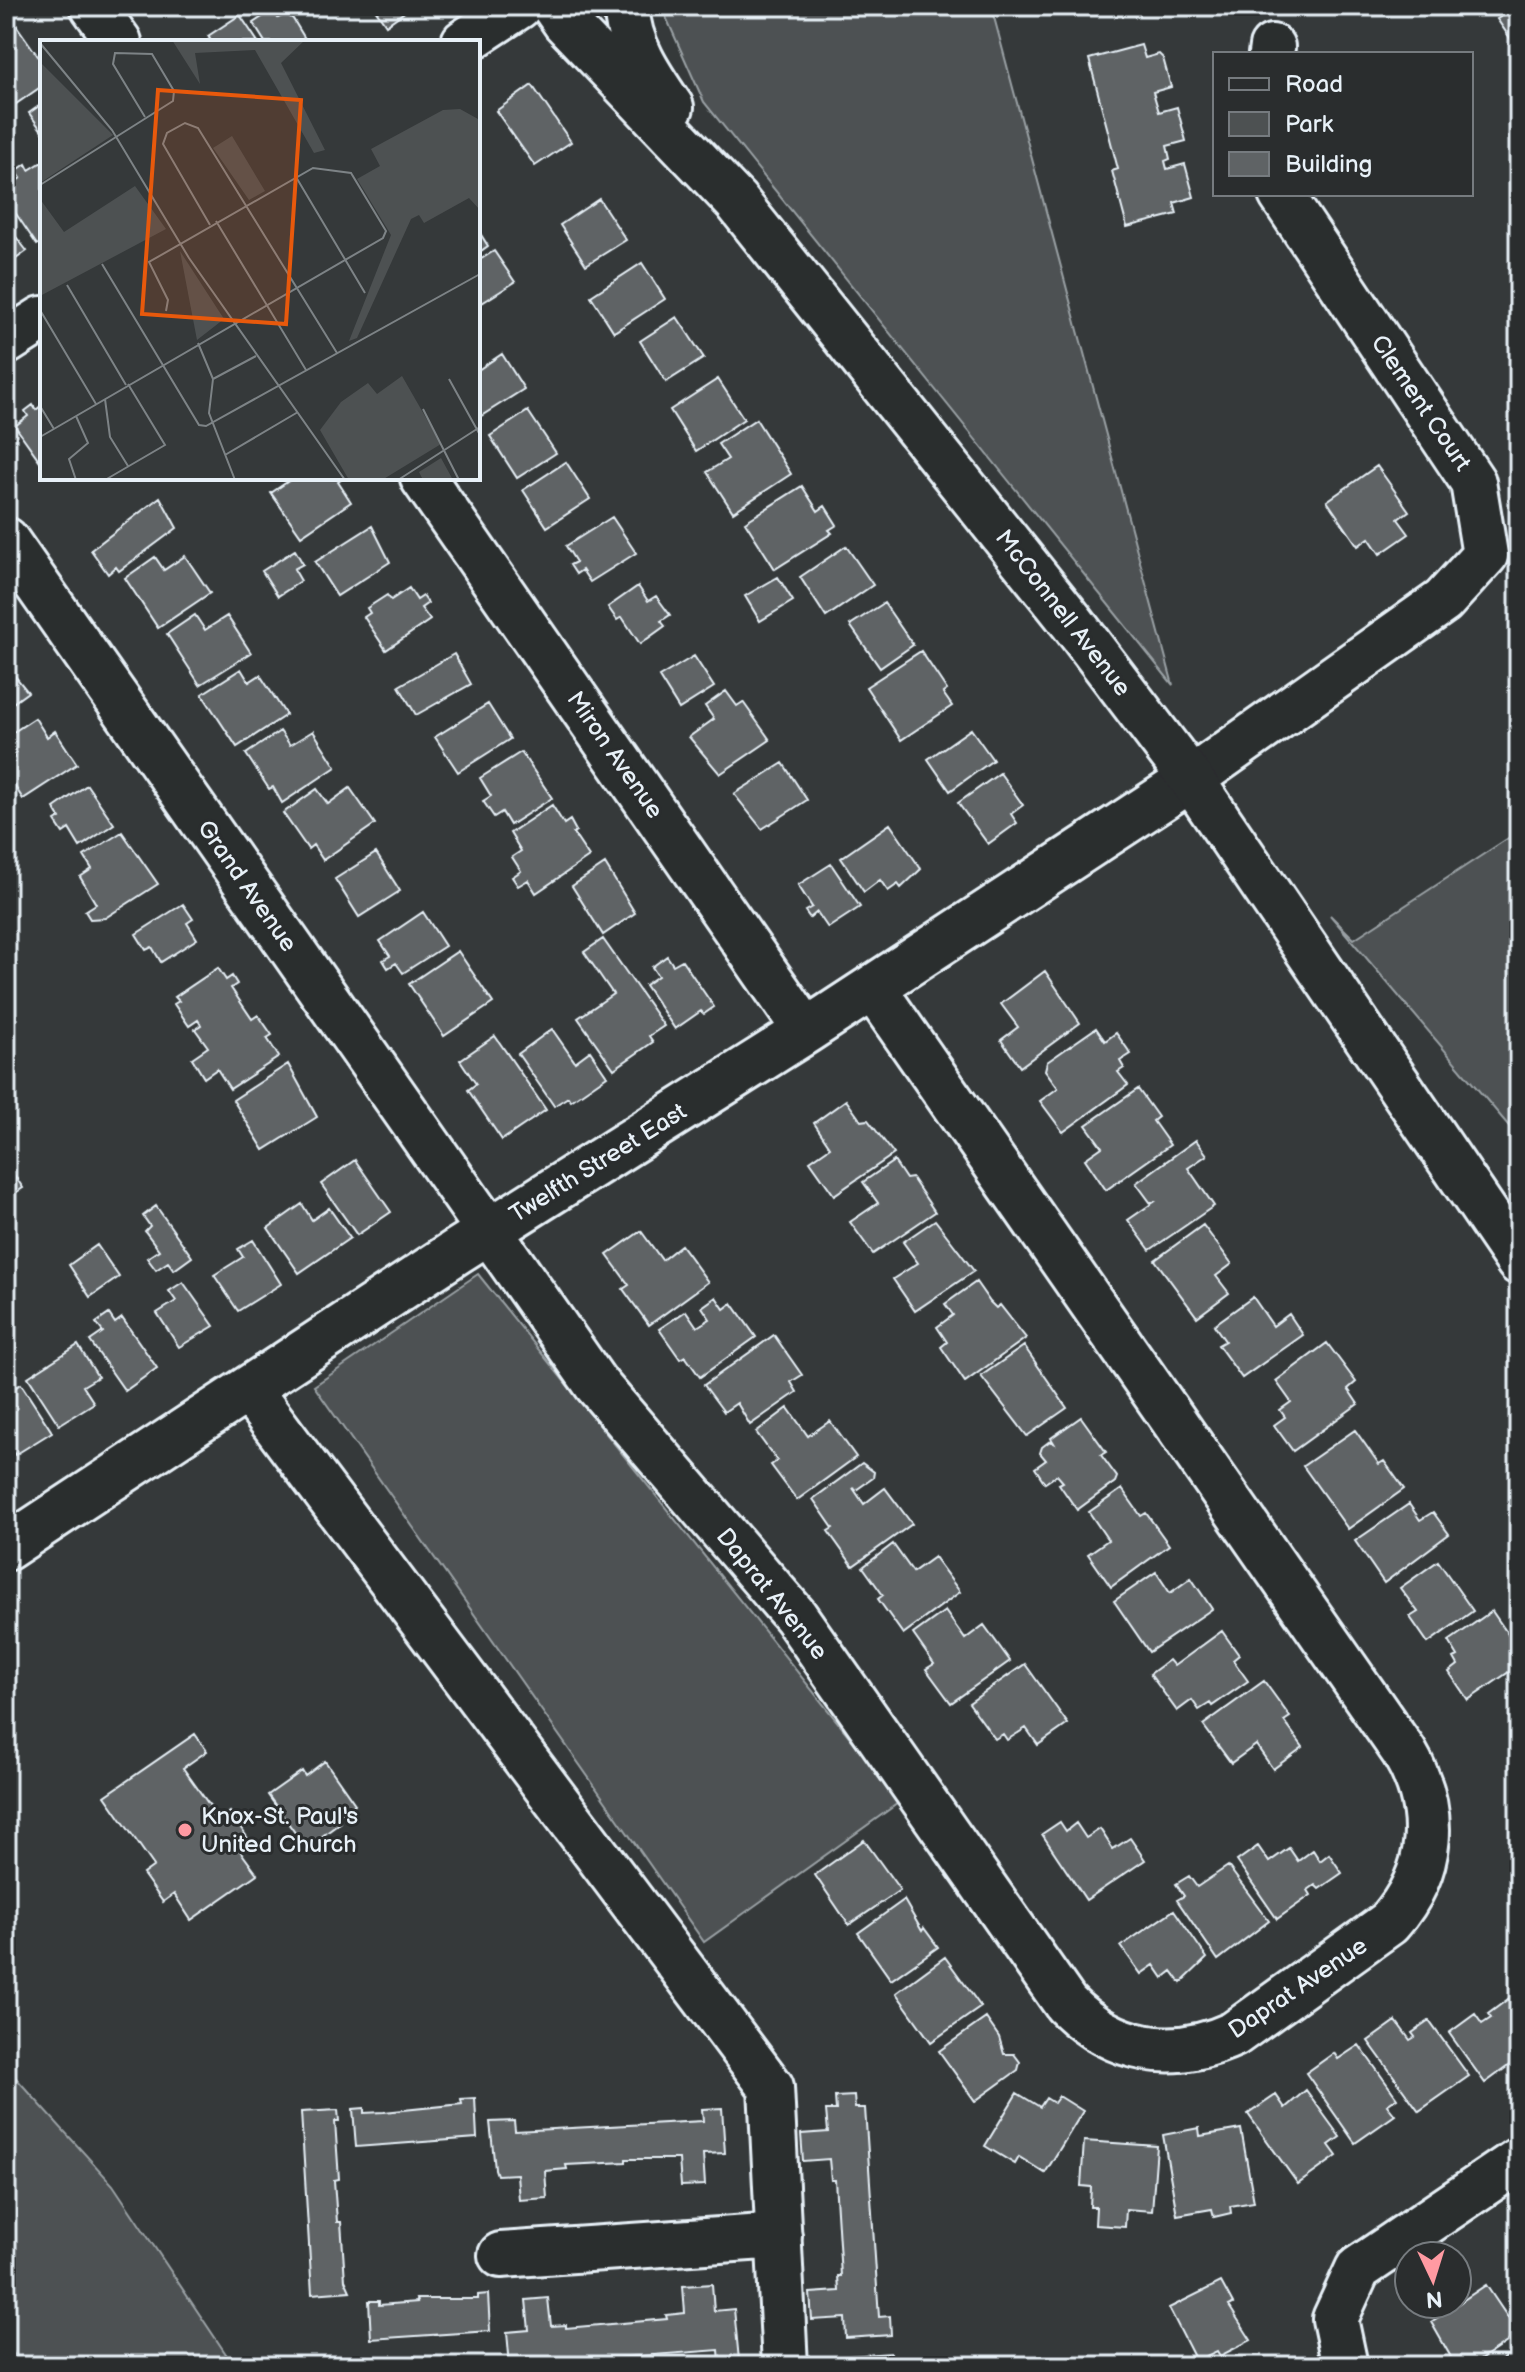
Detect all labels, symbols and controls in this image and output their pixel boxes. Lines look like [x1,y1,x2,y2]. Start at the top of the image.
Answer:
inset map [40,40,480,480]
legend [1213,52,1473,196]
text: Road [1285,70,1343,99]
text: Park [1285,110,1333,139]
text: Building [1285,150,1372,179]
street label: Clement Court [1365,329,1478,477]
street label: McConnell Avenue [989,524,1137,702]
street label: Miron Avenue [560,686,670,824]
street label: Grand Avenue [191,815,303,957]
street label: Twelfth Street East [504,1097,692,1229]
street label: Daprat Avenue [710,1522,834,1666]
place label: Knox-St. Paul's United Church [201,1802,358,1859]
marker: Knox-St. Paul's United Church [176,1821,194,1839]
street label: Daprat Avenue [1223,1931,1373,2045]
north arrow [1393,2240,1473,2320]
text: N [1425,2284,1443,2312]

